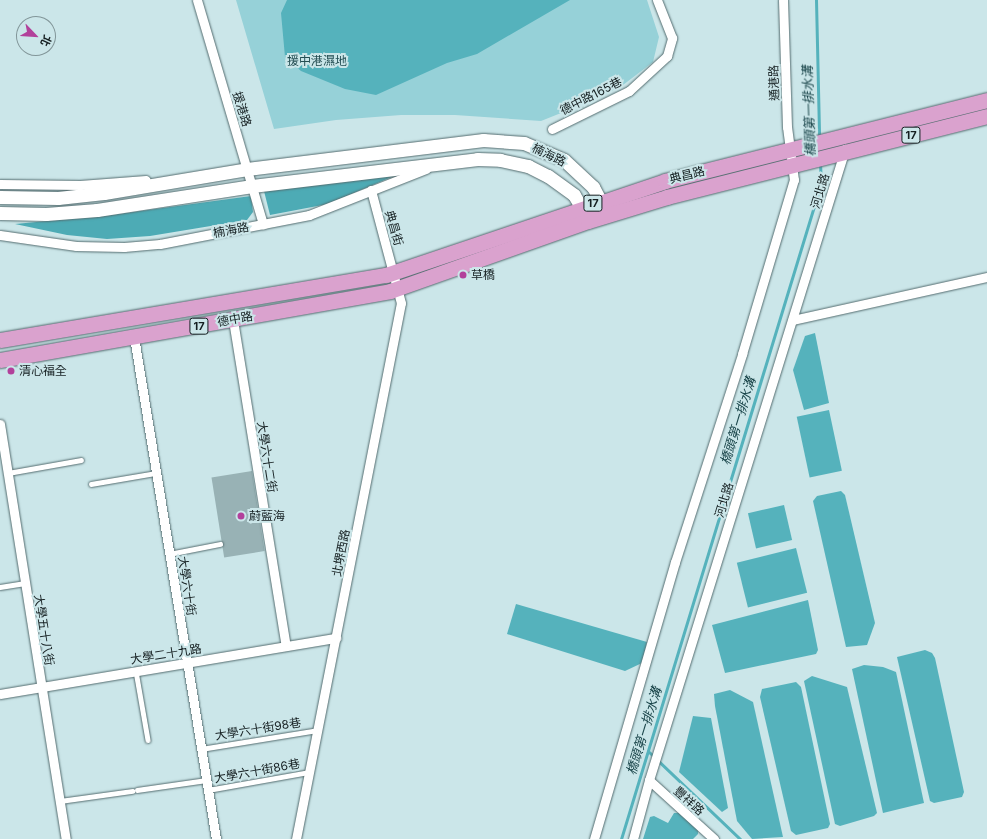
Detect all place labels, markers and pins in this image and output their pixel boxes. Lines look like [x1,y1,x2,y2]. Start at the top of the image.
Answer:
place label: 草橋 [471,268,495,282]
marker: 草橋 [458,270,468,280]
place label: 清心福全 [19,364,67,378]
marker: 清心福全 [6,366,16,376]
place label: 蔚藍海 [249,509,285,523]
marker: 蔚藍海 [236,511,246,521]

